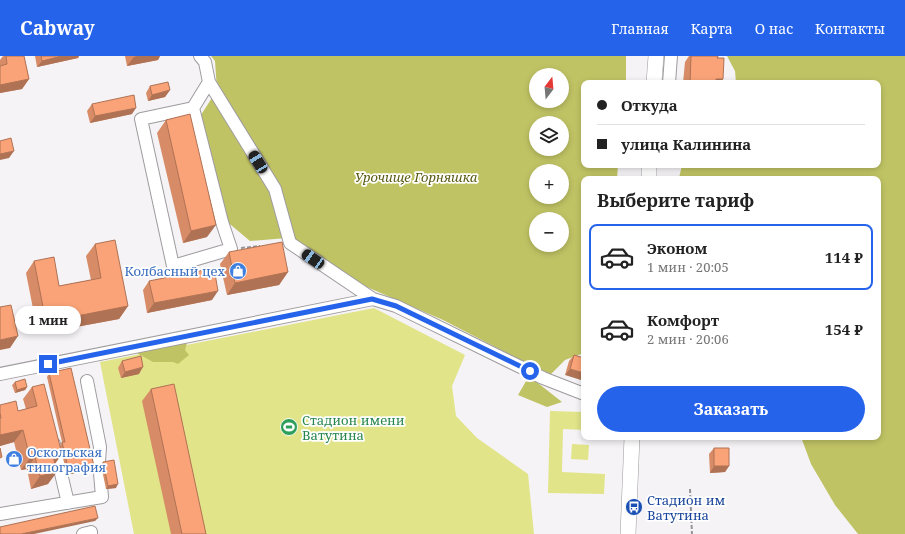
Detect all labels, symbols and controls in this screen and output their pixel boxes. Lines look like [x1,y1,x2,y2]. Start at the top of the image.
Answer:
text: Cabway [20,15,95,41]
text: Главная [611,19,669,38]
text: Карта [691,19,733,38]
text: О нас [755,19,793,38]
text: Контакты [815,19,885,38]
north arrow [529,68,569,108]
map controls [529,68,569,252]
text: Откуда [621,95,678,115]
button: layers [529,116,569,156]
text: улица Калинина [621,134,751,154]
car [247,149,269,175]
button: + [529,164,569,204]
park label: Урочище Горняшка [355,168,478,186]
text: Выберите тариф [597,188,754,212]
button: − [529,212,569,252]
text: Эконом [647,238,707,258]
icon: car [599,239,635,275]
car [300,247,326,271]
text: 114 ₽ [825,247,863,267]
text: 1 мин · 20:05 [647,258,729,276]
shop icon: Колбасный цех [228,261,248,281]
place label: Колбасный цех [124,262,225,280]
callout: 1 мин [15,306,81,334]
text: Комфорт [647,310,719,330]
text: 1 мин [28,311,68,329]
icon: car [599,311,635,347]
text: 154 ₽ [825,319,863,339]
text: 2 мин · 20:06 [647,330,729,348]
route end [39,355,57,373]
route start [521,362,539,380]
button: Заказать [597,386,865,432]
place label: Стадион имени Ватутина [302,411,405,444]
sports icon: Стадион имени Ватутина [279,417,299,437]
place label: Оскольская типография [27,443,106,476]
shop icon: Оскольская типография [4,449,24,469]
place label: Стадион им Ватутина [647,491,725,524]
bus stop icon: Стадион им Ватутина [624,497,644,517]

